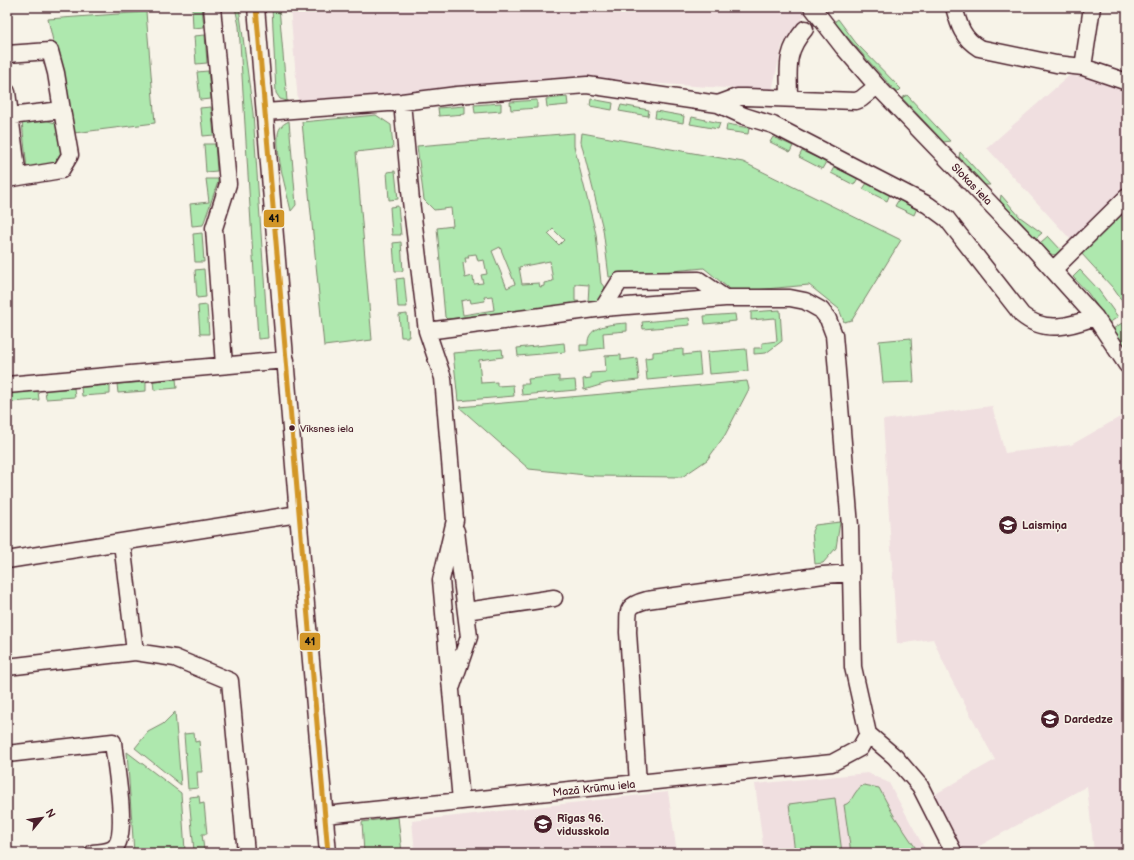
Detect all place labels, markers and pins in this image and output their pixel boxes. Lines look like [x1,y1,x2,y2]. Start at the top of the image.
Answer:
marker: Vīksnes iela [287,423,297,433]
place label: Vīksnes iela [300,423,354,435]
school or university icon: Laismiņa [997,514,1019,536]
place label: Laismiņa [1022,519,1067,533]
school or university icon: Dardedze [1039,708,1061,730]
place label: Dardedze [1064,713,1113,726]
place label: Rīgas 96. vidusskola [556,812,609,838]
school or university icon: Rīgas 96. vidusskola [532,813,554,835]

